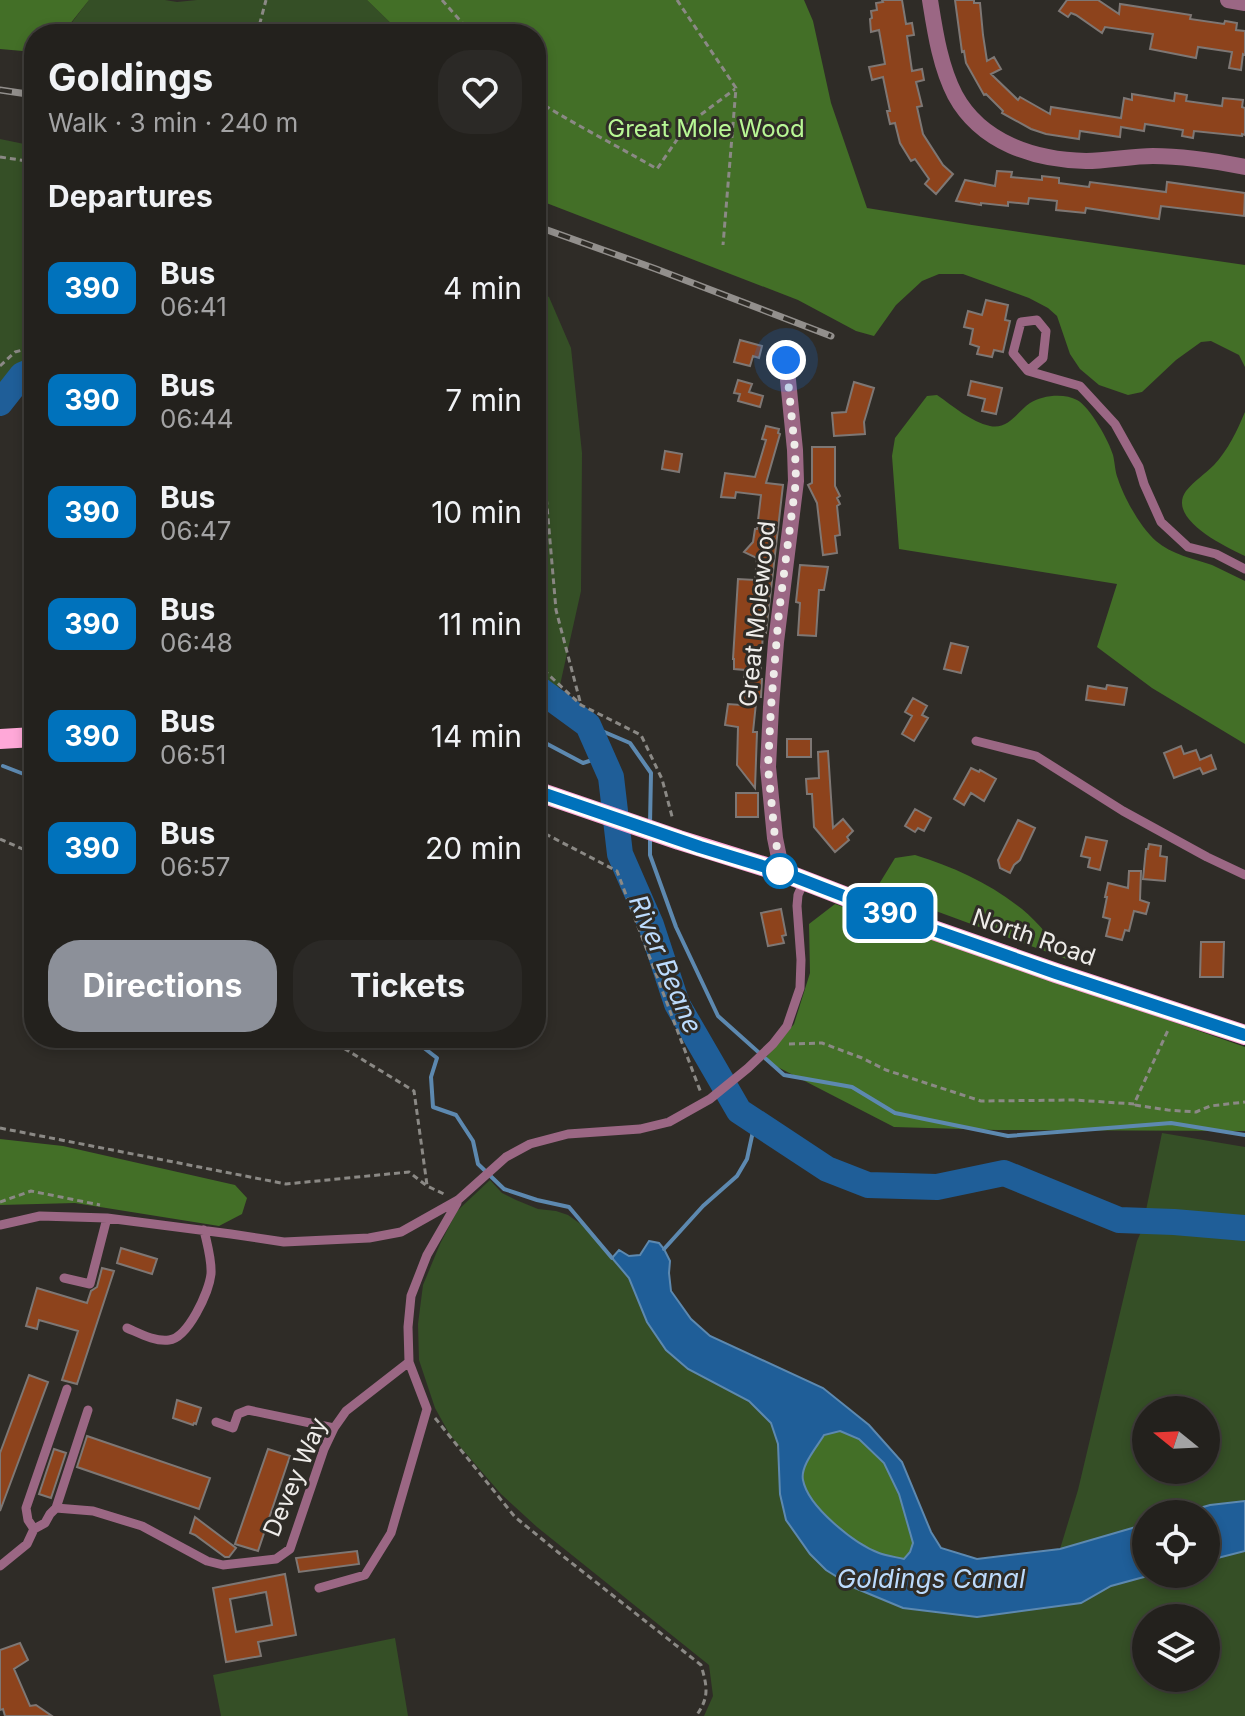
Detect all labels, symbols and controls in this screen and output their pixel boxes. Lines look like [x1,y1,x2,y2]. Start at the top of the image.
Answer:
button: heart [438,50,522,134]
text: Goldings [48,54,213,100]
text: Walk · 3 min · 240 m [48,107,298,138]
park label: Great Mole Wood [607,114,805,143]
text: Departures [48,178,213,214]
text: Bus [160,255,215,291]
text: 4 min [443,270,522,306]
text: 390 [64,271,120,305]
text: 06:41 [160,291,227,322]
your location [766,340,806,380]
text: Bus [160,367,215,403]
text: 7 min [445,382,522,418]
text: 390 [64,383,120,417]
text: 06:44 [160,403,234,434]
text: Bus [160,479,215,515]
text: 10 min [431,494,522,530]
text: 390 [64,495,120,529]
text: 06:47 [160,515,232,546]
street label: Great Molewood [733,520,781,708]
text: Bus [160,591,215,627]
text: 11 min [438,606,522,642]
text: 390 [64,607,120,641]
text: 06:48 [160,627,233,658]
text: Bus [160,703,215,739]
text: 14 min [431,718,522,754]
text: 390 [64,719,120,753]
text: 06:51 [160,739,226,770]
text: Bus [160,815,215,851]
text: 20 min [425,830,522,866]
text: 390 [64,831,120,865]
text: 06:57 [160,851,231,882]
unlabelled marker [763,854,797,888]
line badge: 390 [844,887,936,939]
water label: River Beane [623,890,709,1038]
text: 390 [862,896,918,930]
street label: North Road [968,902,1100,972]
button: Directions [48,940,277,1032]
button: Tickets [293,940,522,1032]
north arrow [1132,1396,1220,1484]
map controls [1132,1396,1220,1692]
street label: Devey Way [257,1413,333,1541]
button: locate [1132,1500,1220,1588]
water label: Goldings Canal [837,1563,1026,1594]
button: layers [1132,1604,1220,1692]

